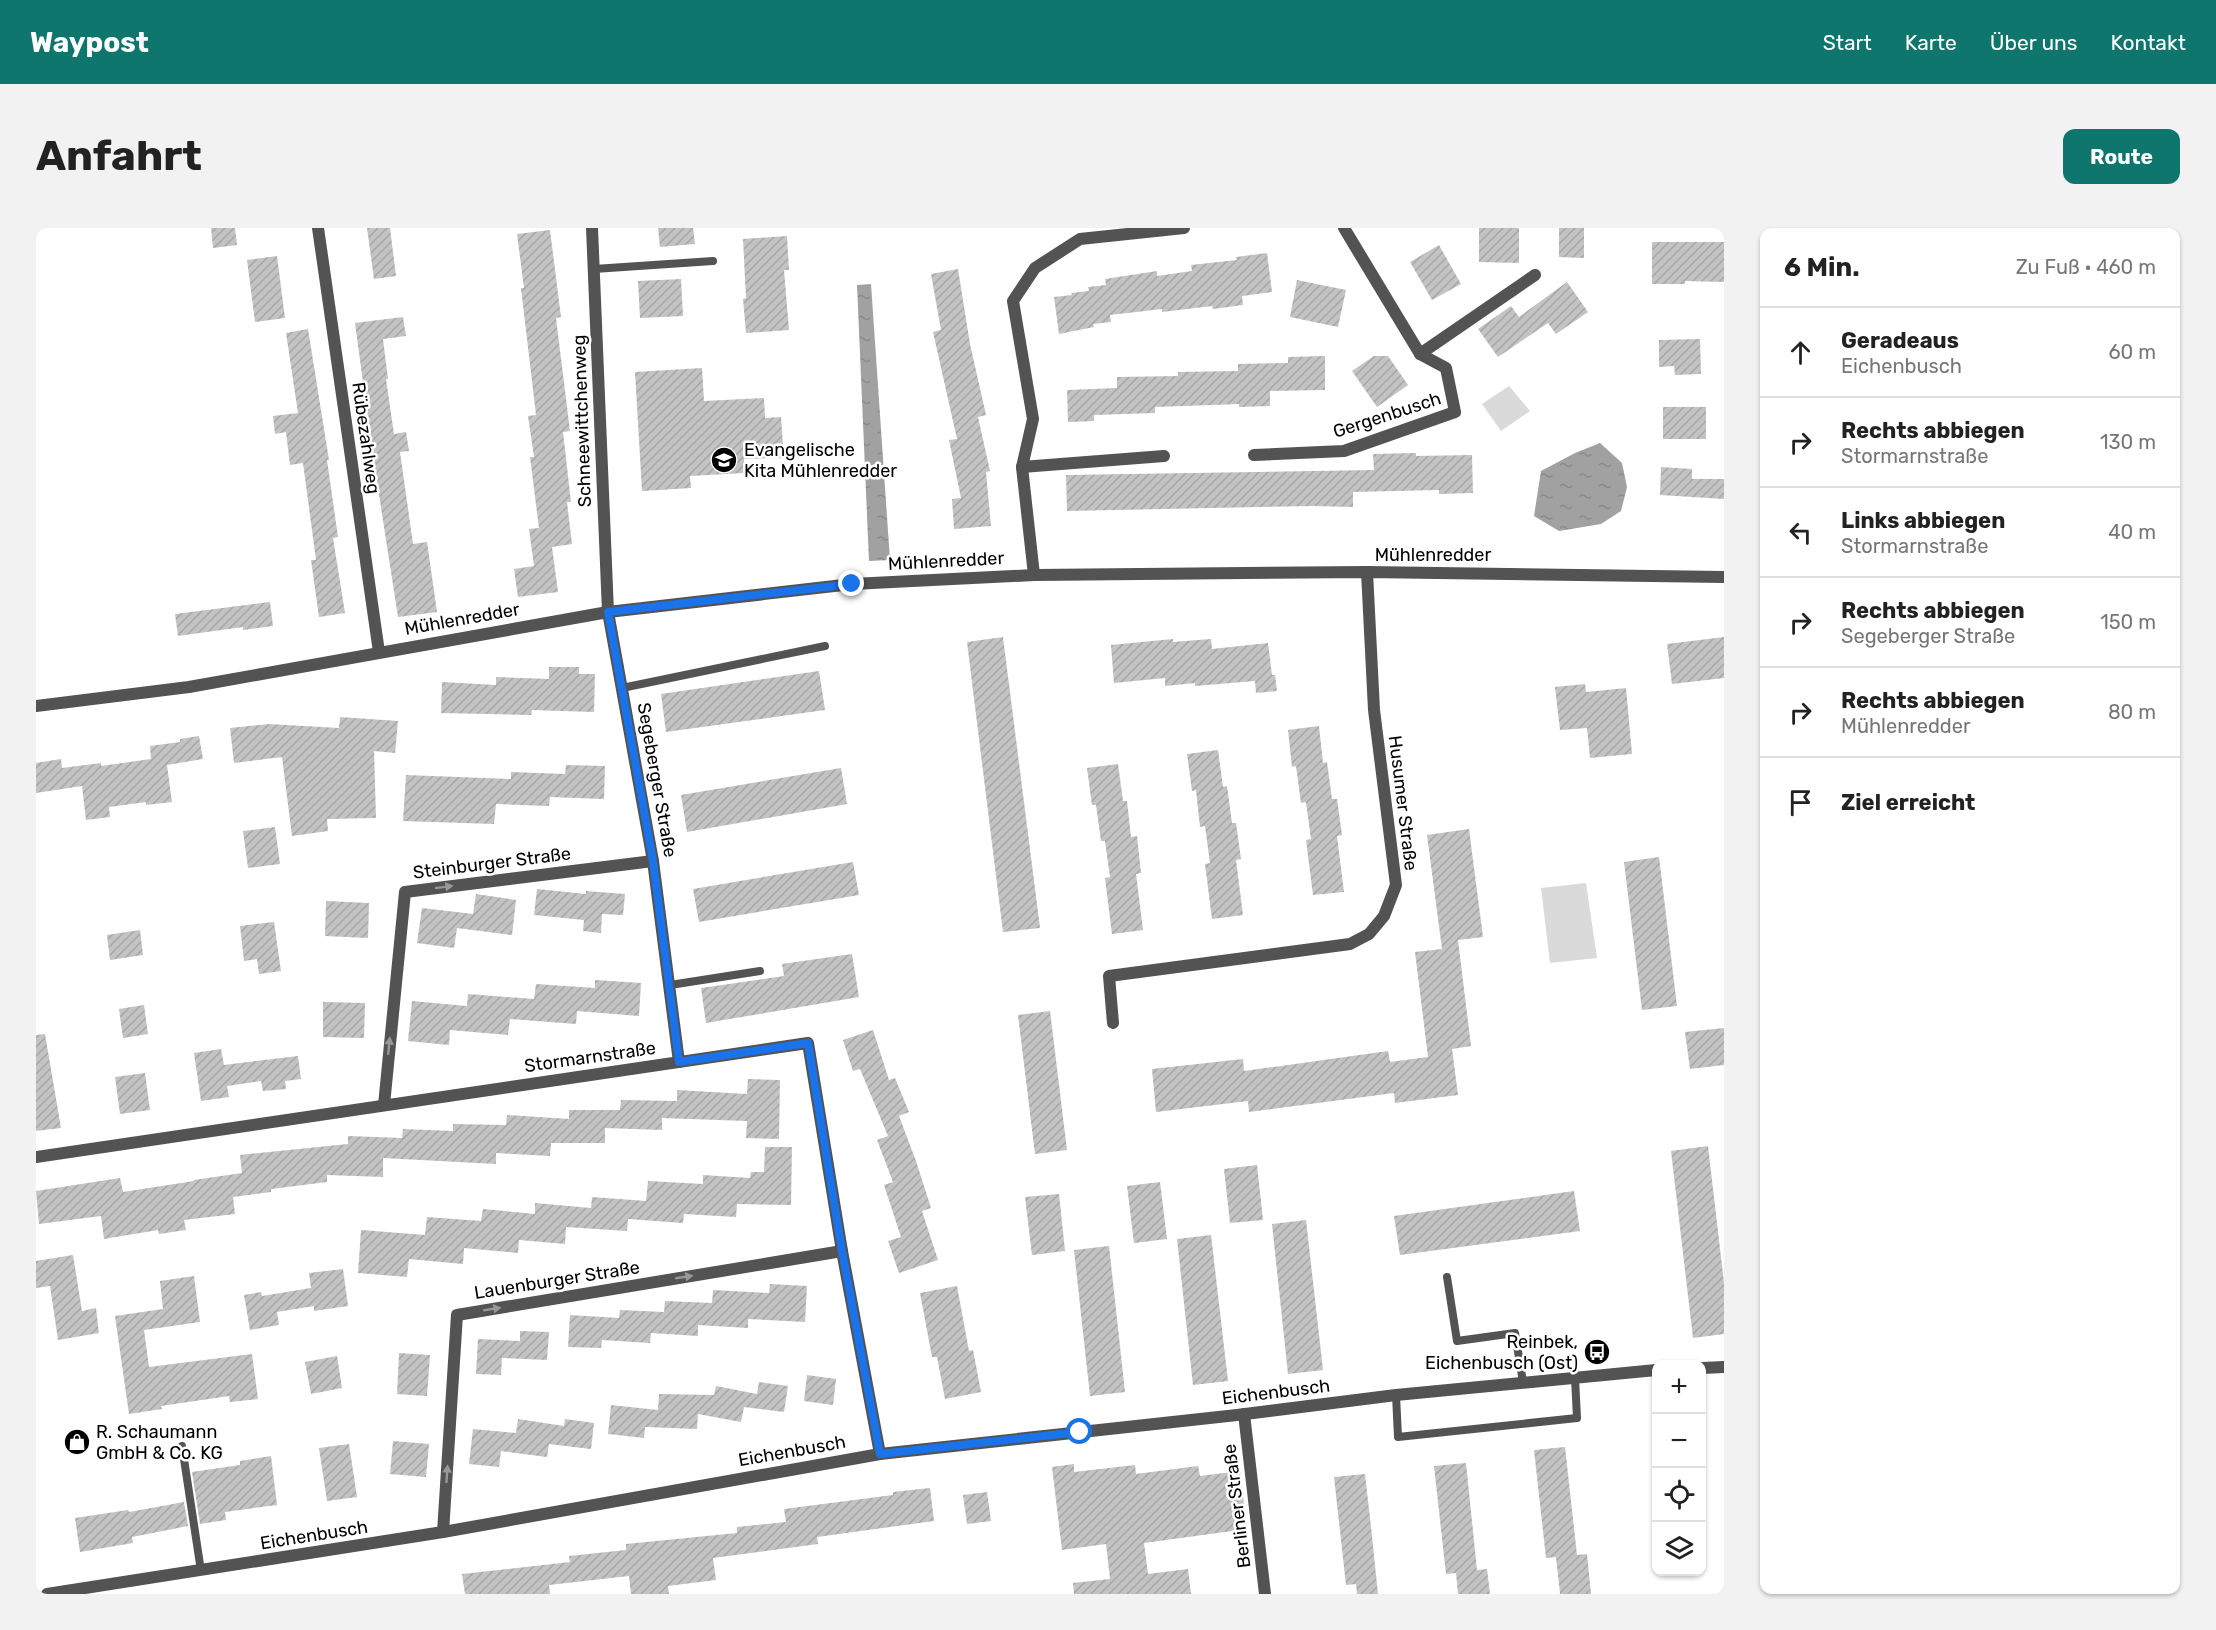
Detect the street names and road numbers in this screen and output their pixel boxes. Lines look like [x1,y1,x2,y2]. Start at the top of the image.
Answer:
street label: Schneewittchenweg [568,334,596,508]
street label: Rübezahlweg [347,381,385,495]
street label: Gergenbusch [1330,387,1444,443]
street label: Mühlenredder [1375,544,1491,566]
street label: Mühlenredder [887,547,1005,575]
street label: Mühlenredder [403,598,521,640]
street label: Segeberger Straße [633,701,681,859]
street label: Husumer Straße [1384,734,1422,872]
street label: Steinburger Straße [412,842,572,884]
street label: Stormarnstraße [523,1037,657,1077]
street label: Lauenburger Straße [473,1256,641,1304]
street label: Eichenbusch [1221,1374,1331,1410]
street label: Eichenbusch [737,1431,847,1471]
street label: Berliner Straße [1218,1443,1256,1569]
street label: Eichenbusch [259,1516,369,1554]

